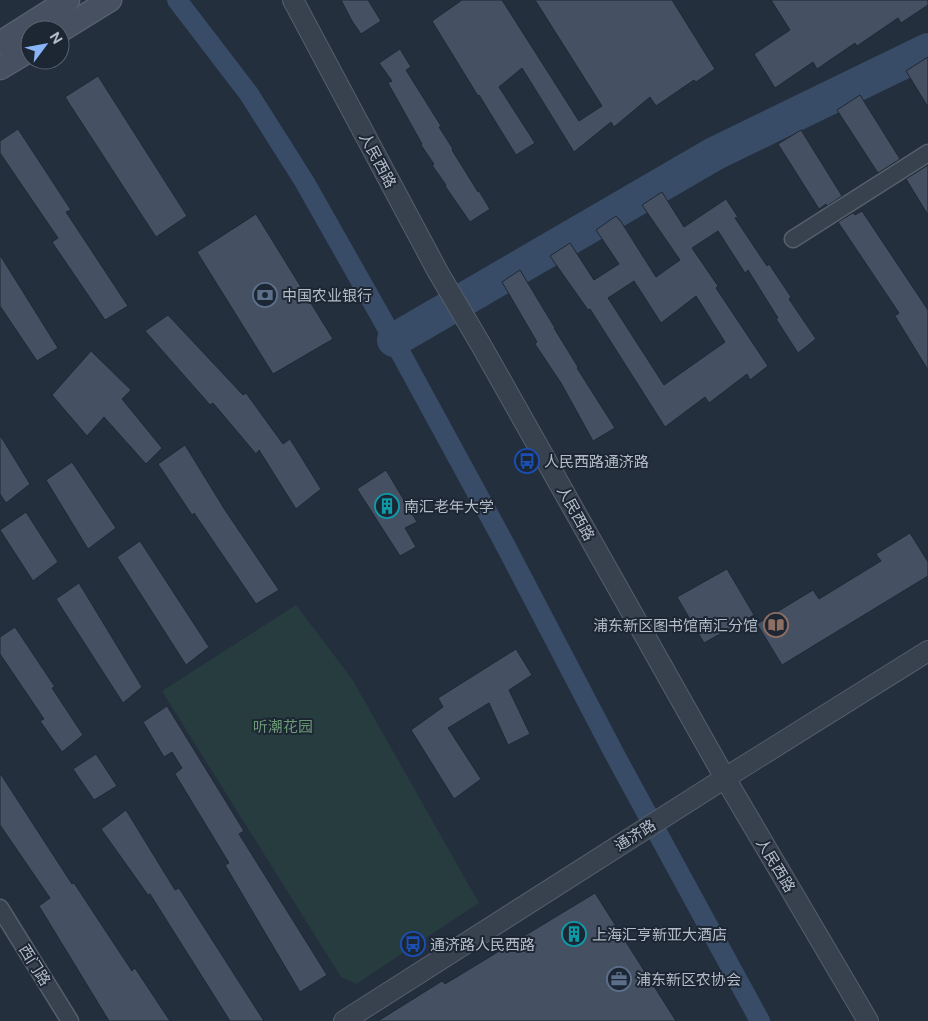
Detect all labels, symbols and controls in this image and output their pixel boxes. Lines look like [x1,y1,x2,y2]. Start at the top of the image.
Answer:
north arrow [20,20,70,70]
text: N [46,29,66,47]
street label: 人民西路 [356,130,400,190]
bank icon: 中国农业银行 [252,282,278,308]
place label: 中国农业银行 [282,287,372,304]
bus stop icon: 人民西路通济路 [514,448,540,474]
place label: 人民西路通济路 [544,453,649,470]
street label: 人民西路 [554,483,598,543]
building icon: 南汇老年大学 [374,493,400,519]
place label: 南汇老年大学 [404,498,494,515]
library icon: 浦东新区图书馆南汇分馆 [763,612,789,638]
place label: 浦东新区图书馆南汇分馆 [593,617,758,634]
park label: 听潮花园 [253,718,313,735]
street label: 通济路 [611,816,659,854]
street label: 人民西路 [753,835,799,895]
building icon: 上海汇亨新亚大酒店 [561,921,587,947]
place label: 上海汇亨新亚大酒店 [592,926,727,943]
bus stop icon: 通济路人民西路 [400,931,426,957]
place label: 通济路人民西路 [430,936,535,953]
street label: 西门路 [16,941,54,989]
office icon: 浦东新区农协会 [606,966,632,992]
place label: 浦东新区农协会 [636,971,741,988]

